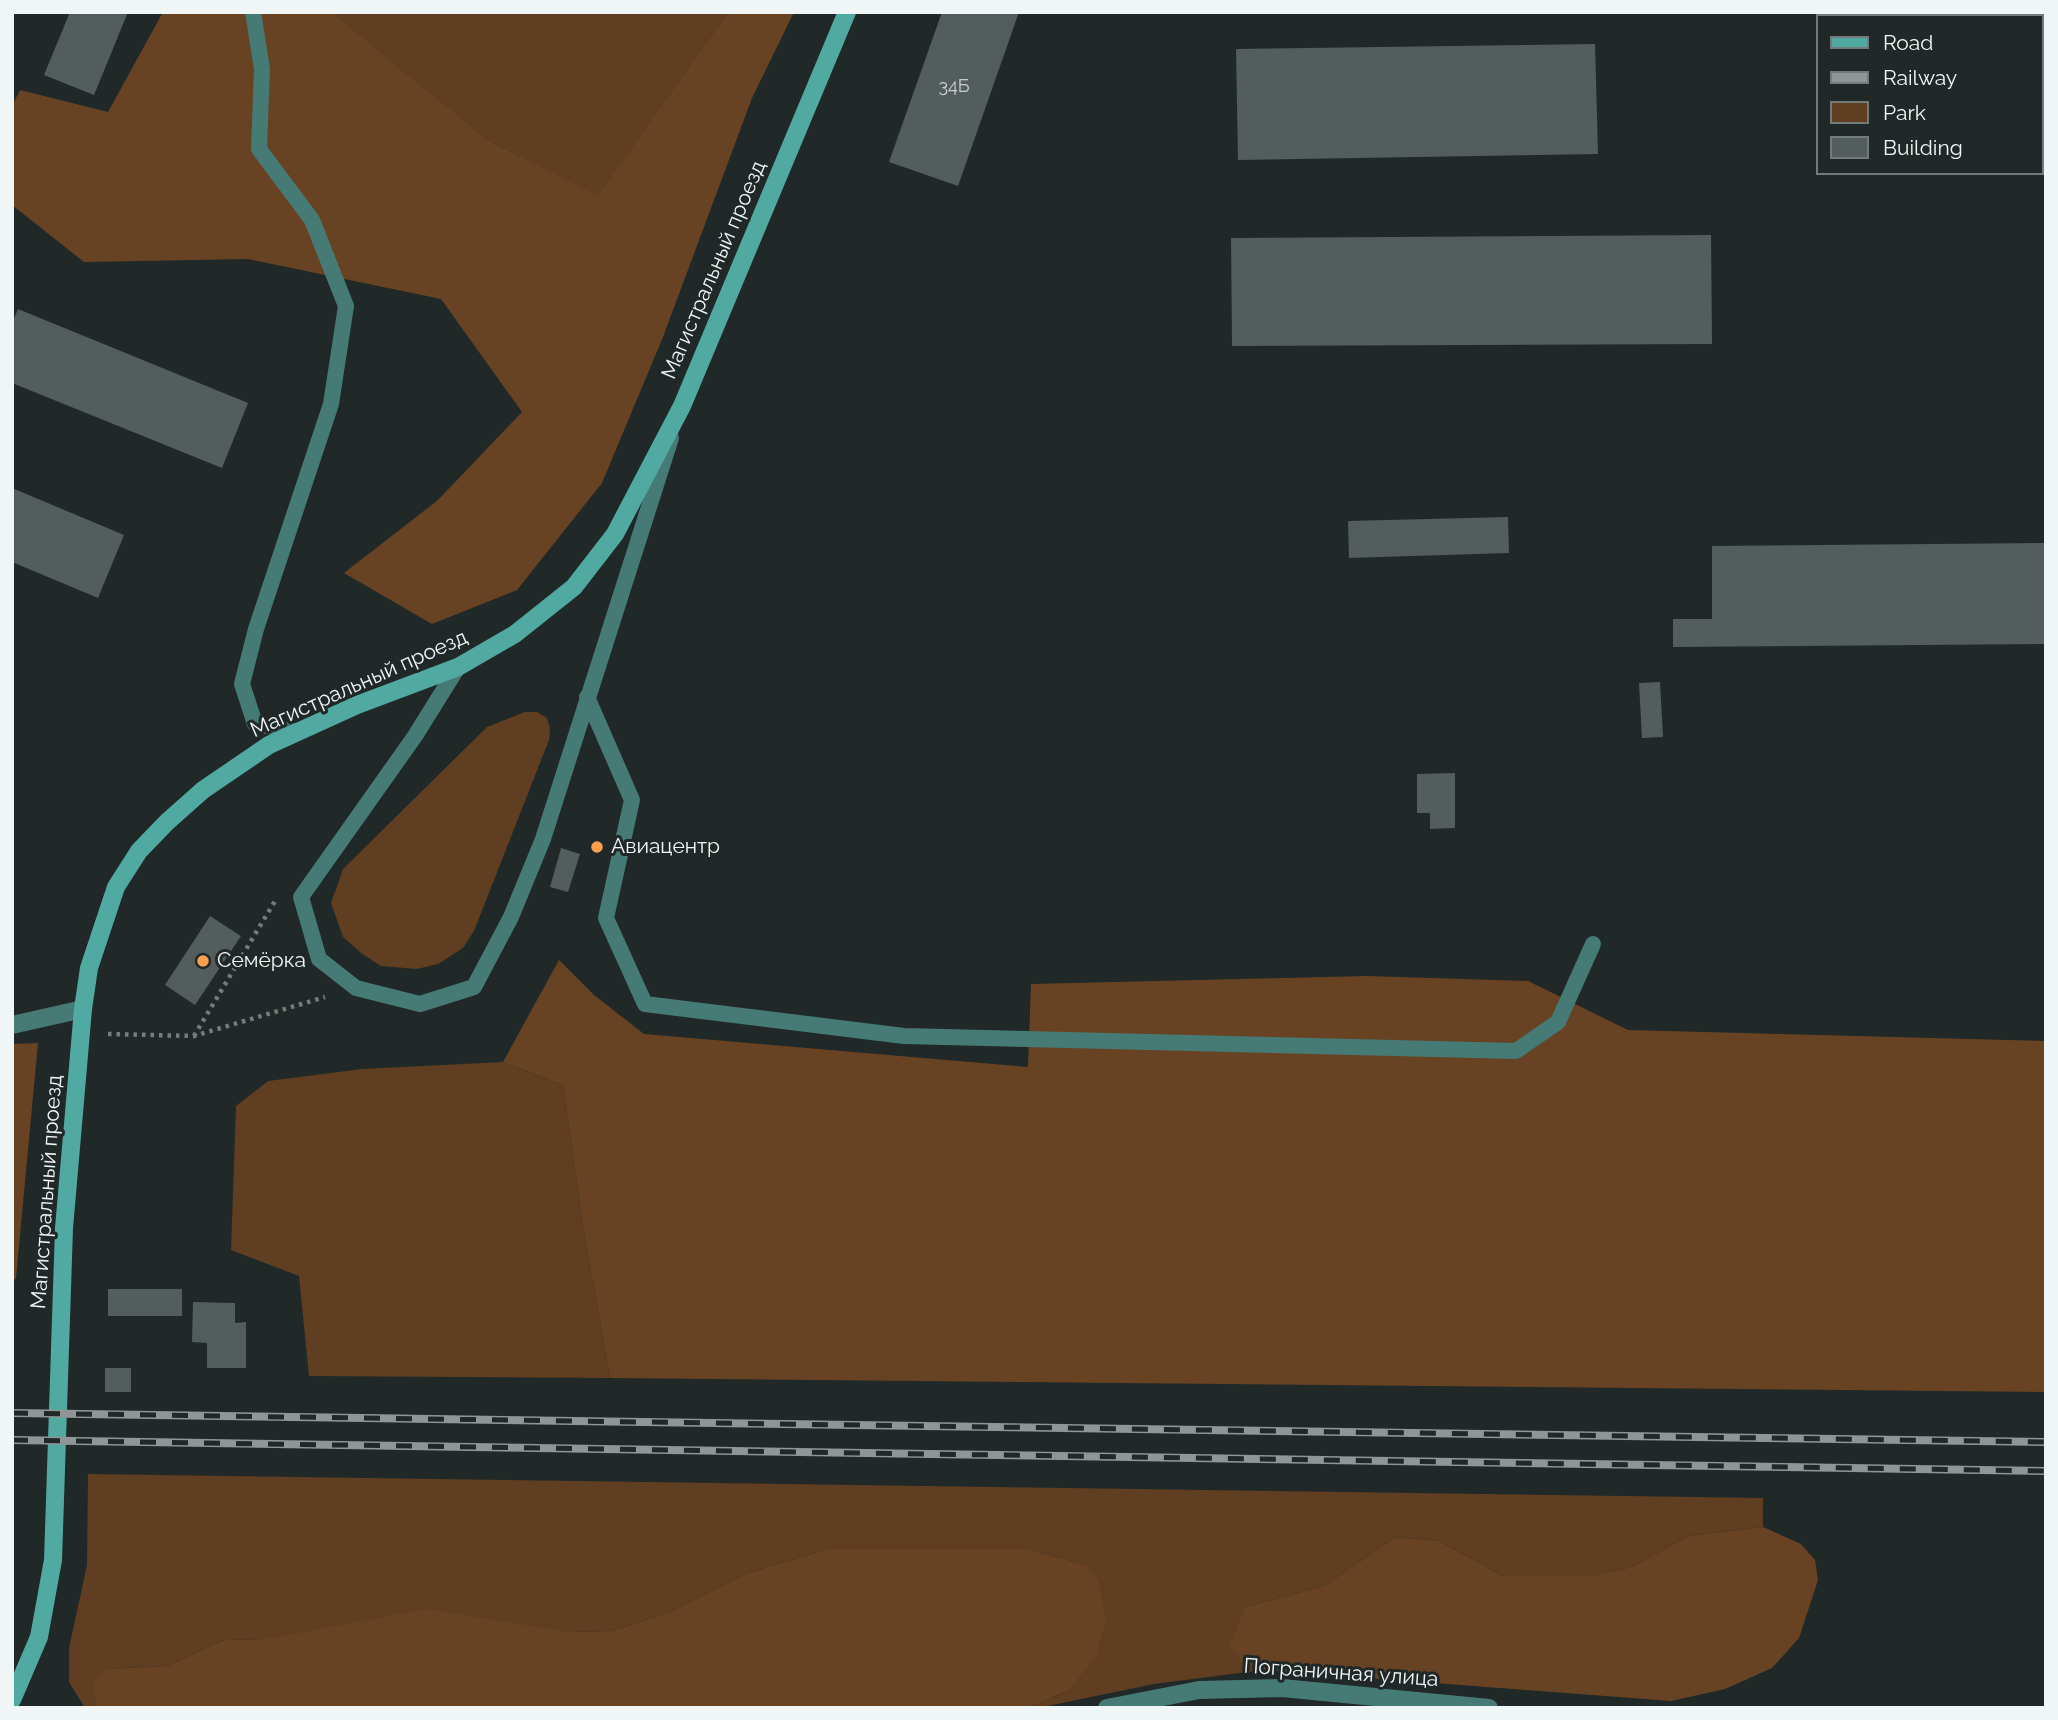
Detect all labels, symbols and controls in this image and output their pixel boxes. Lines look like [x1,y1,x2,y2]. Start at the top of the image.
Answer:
legend [1816,14,2044,175]
text: Road [1883,30,1933,55]
text: Railway [1883,65,1957,90]
house number: 34Б [938,76,970,98]
text: Park [1883,100,1926,125]
text: Building [1883,135,1963,160]
street label: Магистральный проезд [657,157,771,383]
street label: Магистральный проезд [247,625,471,743]
place label: Авиацентр [611,834,720,860]
marker: Авиацентр [589,839,605,855]
place label: Семёрка [217,948,306,974]
marker: Семёрка [195,953,211,969]
street label: Магистральный проезд [26,1074,68,1310]
street label: Пограничная улица [1243,1654,1439,1692]

